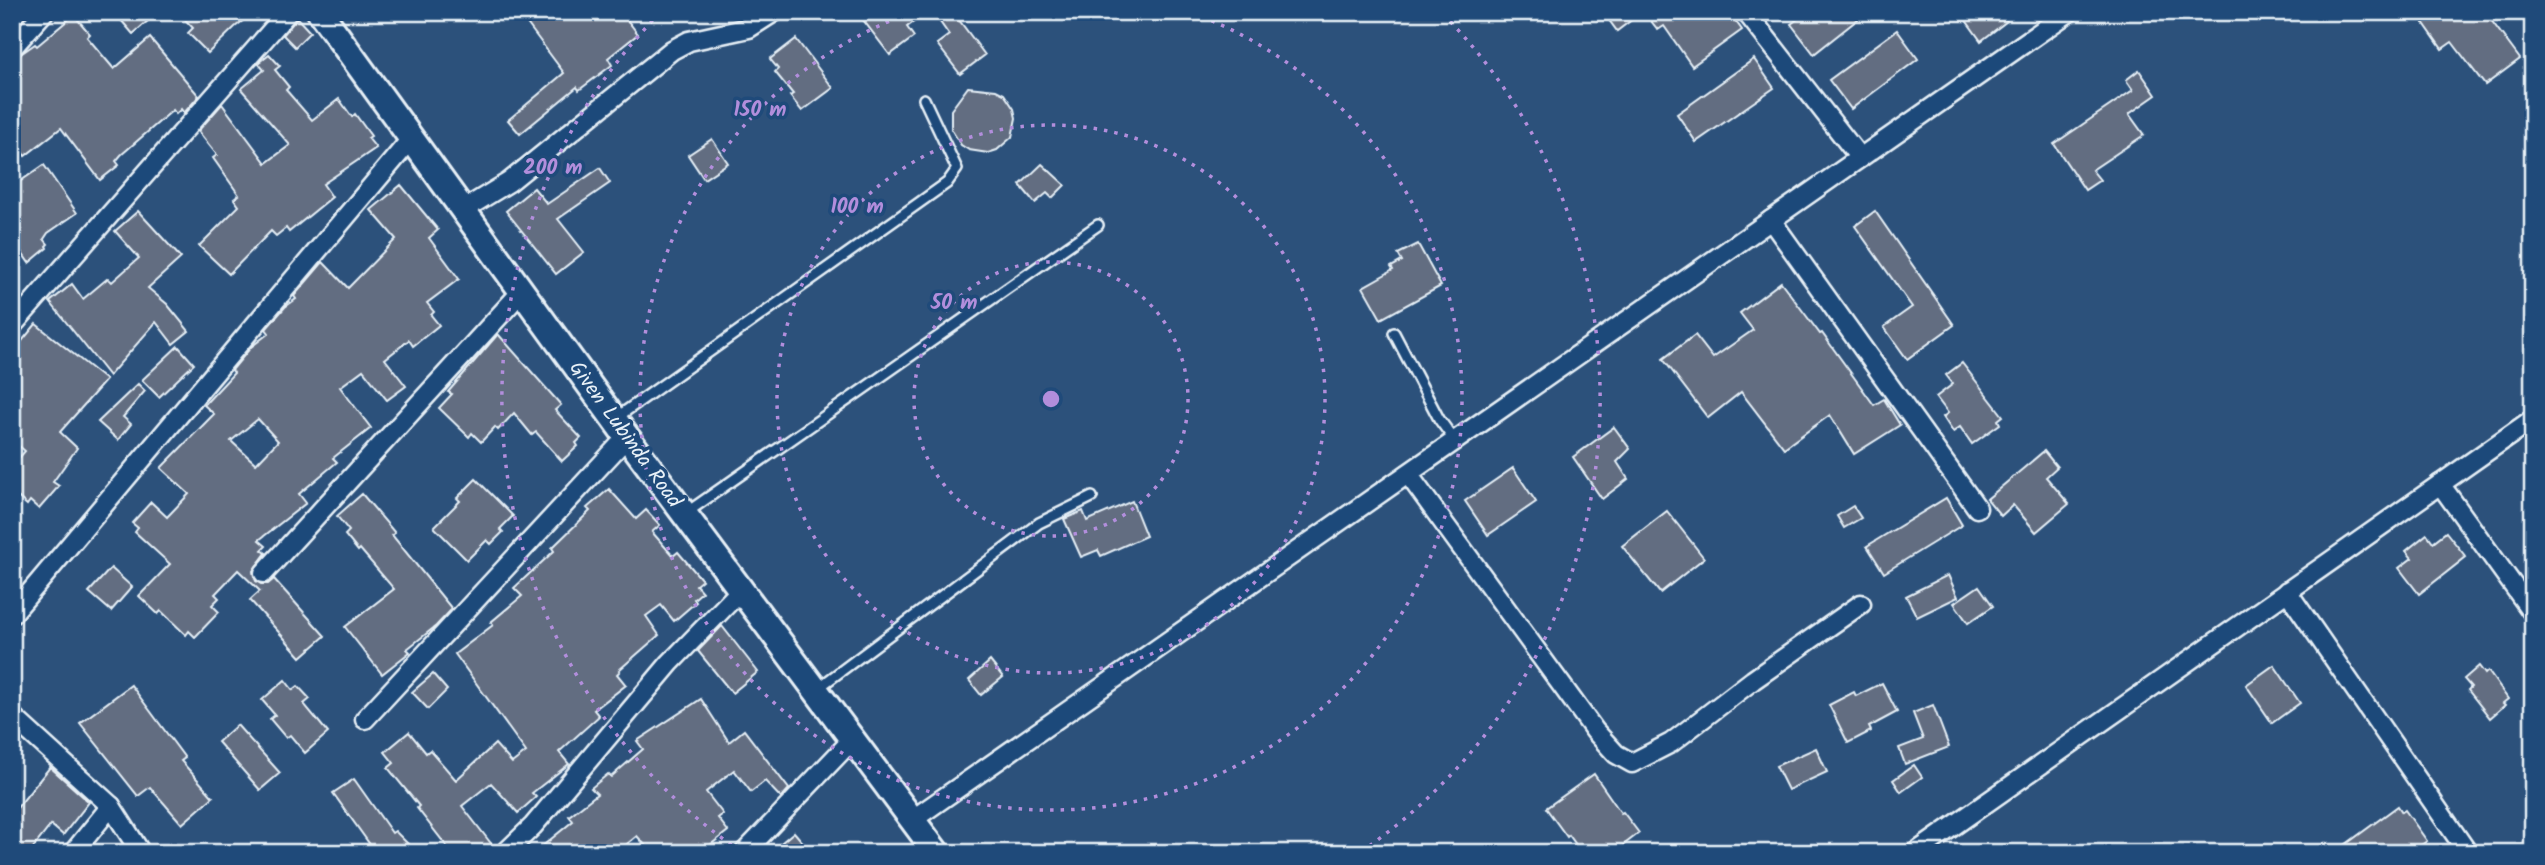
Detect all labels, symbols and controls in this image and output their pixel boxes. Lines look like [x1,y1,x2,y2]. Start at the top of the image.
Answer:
text: 150 m [733,94,787,127]
text: 200 m [523,152,583,185]
text: 100 m [830,191,884,224]
text: 50 m [930,287,977,320]
street label: Given Lubinda Road [560,354,690,516]
centre of rings [1039,387,1063,411]

